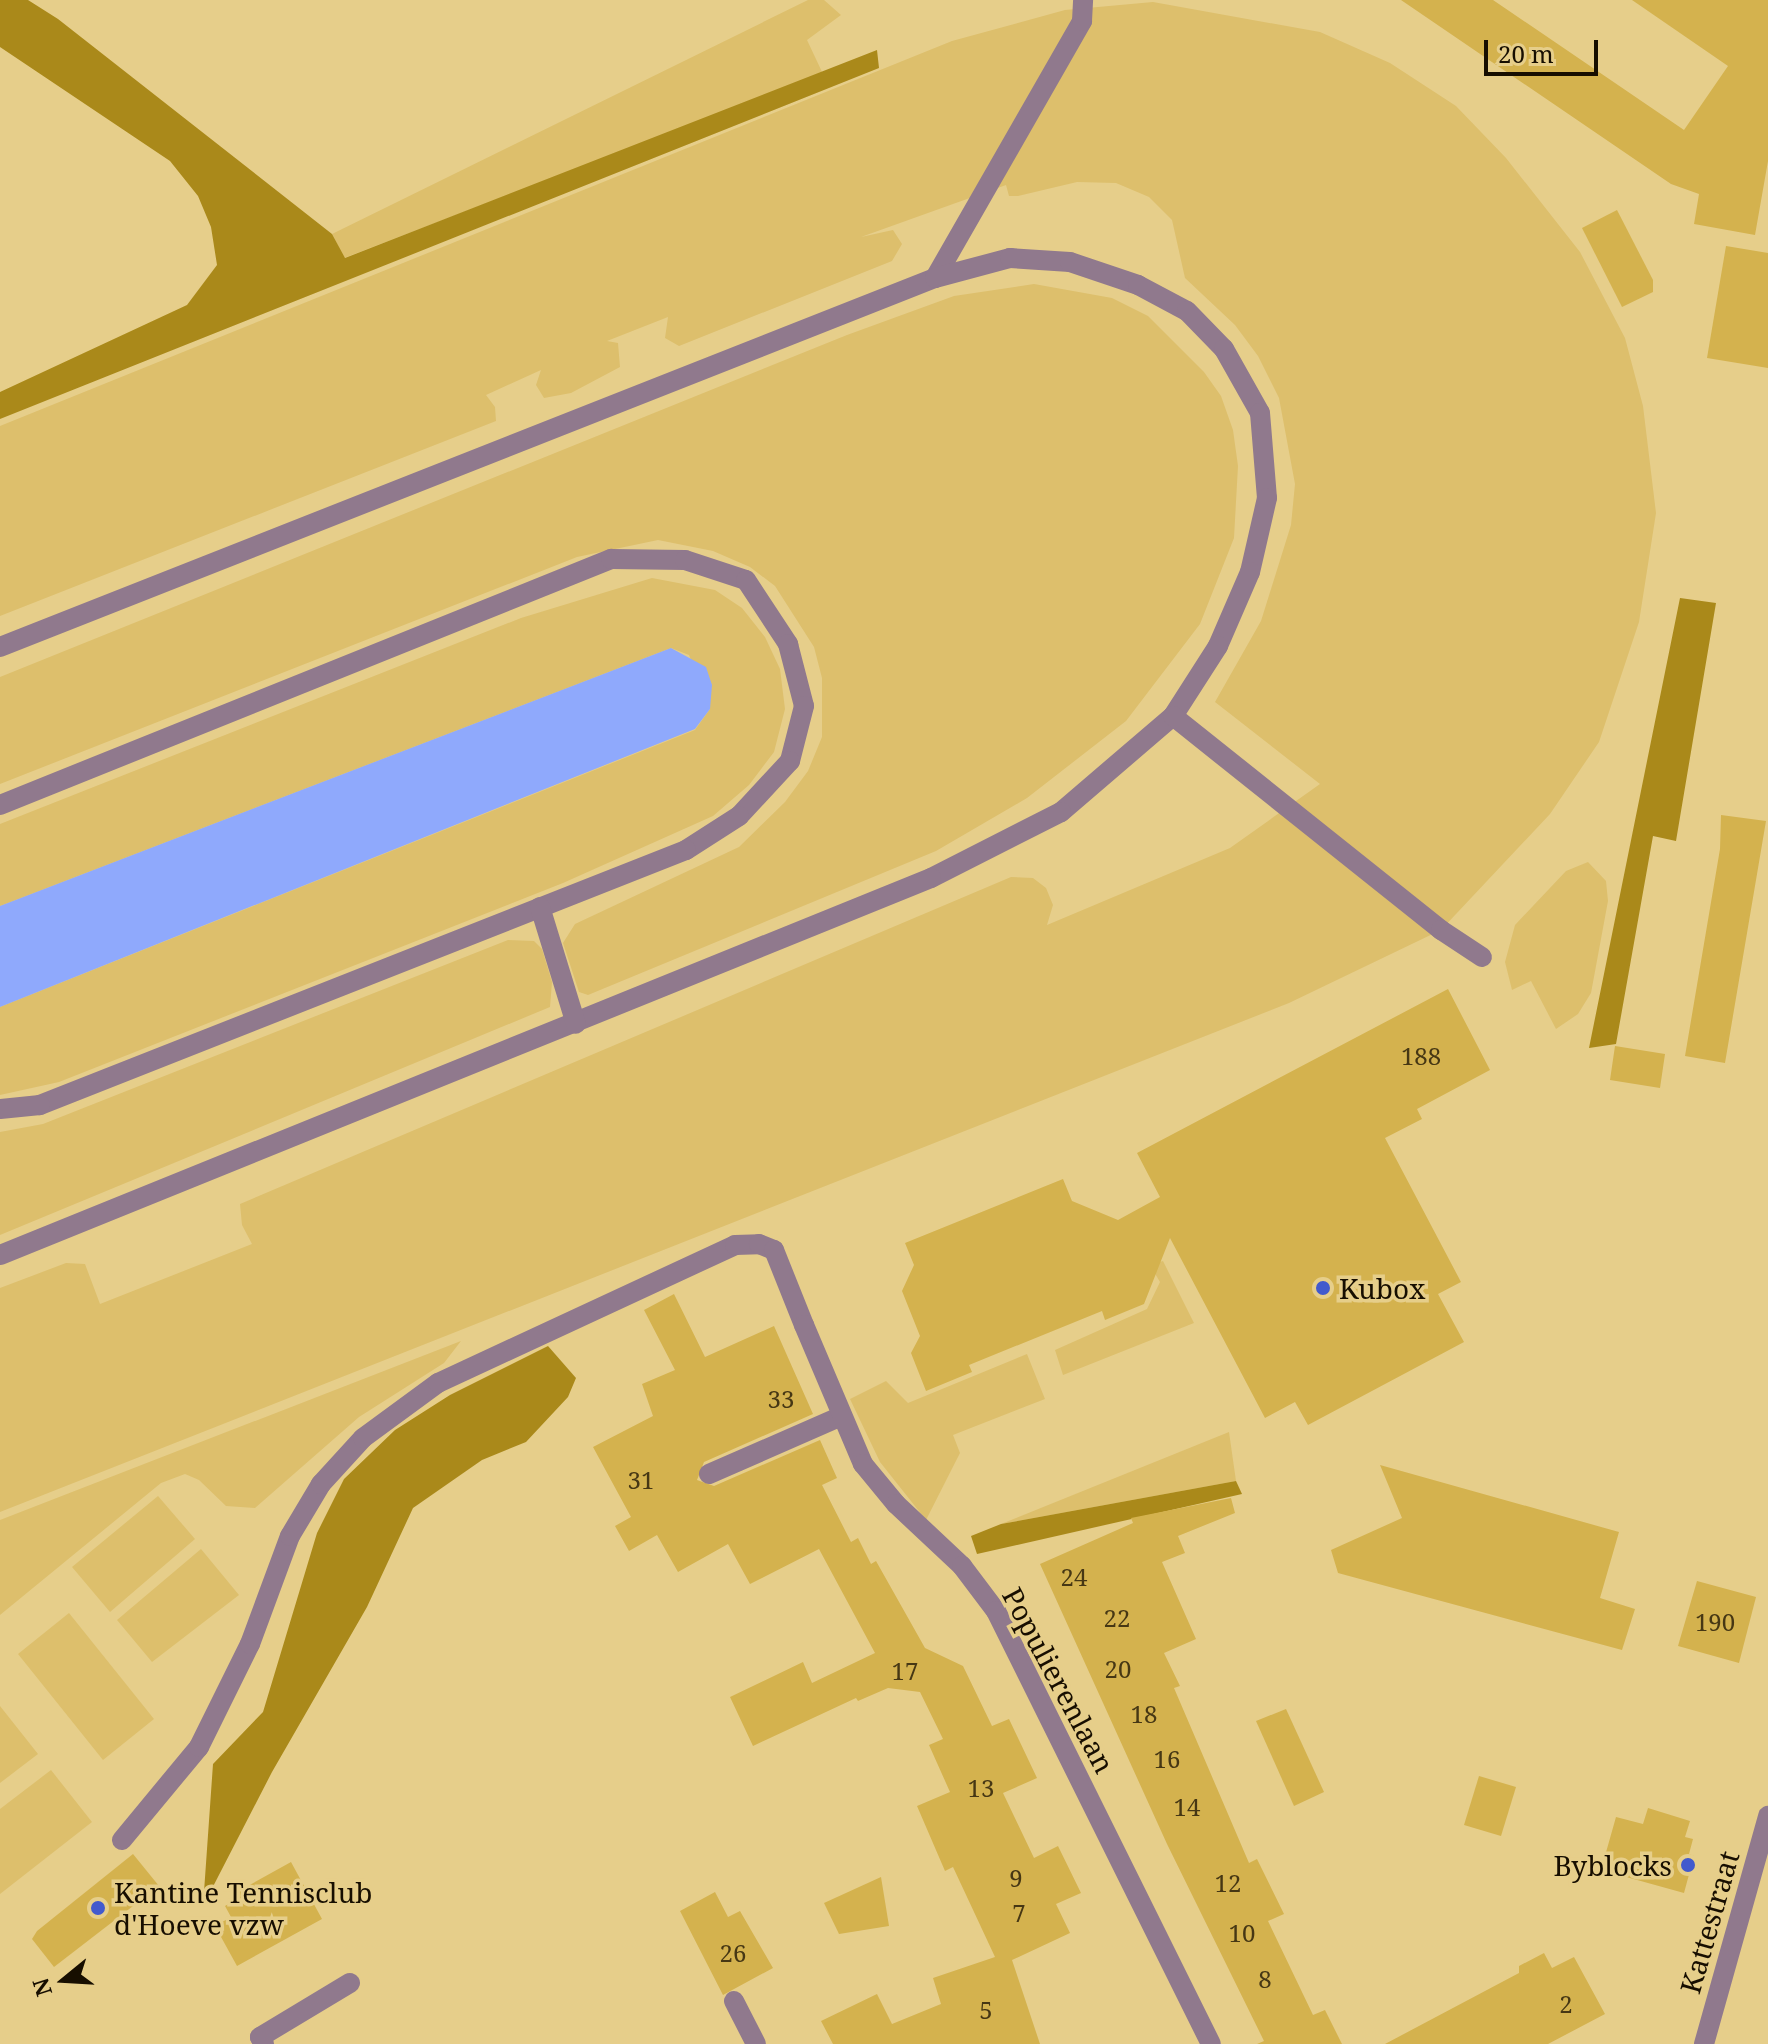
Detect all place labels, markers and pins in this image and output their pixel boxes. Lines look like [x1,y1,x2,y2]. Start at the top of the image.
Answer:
place label: Kubox [1339,1271,1425,1305]
marker: Kubox [1314,1279,1332,1297]
place label: Byblocks [1554,1848,1672,1882]
marker: Byblocks [1679,1856,1697,1874]
place label: Kantine Tennisclub d'Hoeve vzw [114,1875,372,1941]
marker: Kantine Tennisclub d'Hoeve vzw [89,1899,107,1917]

